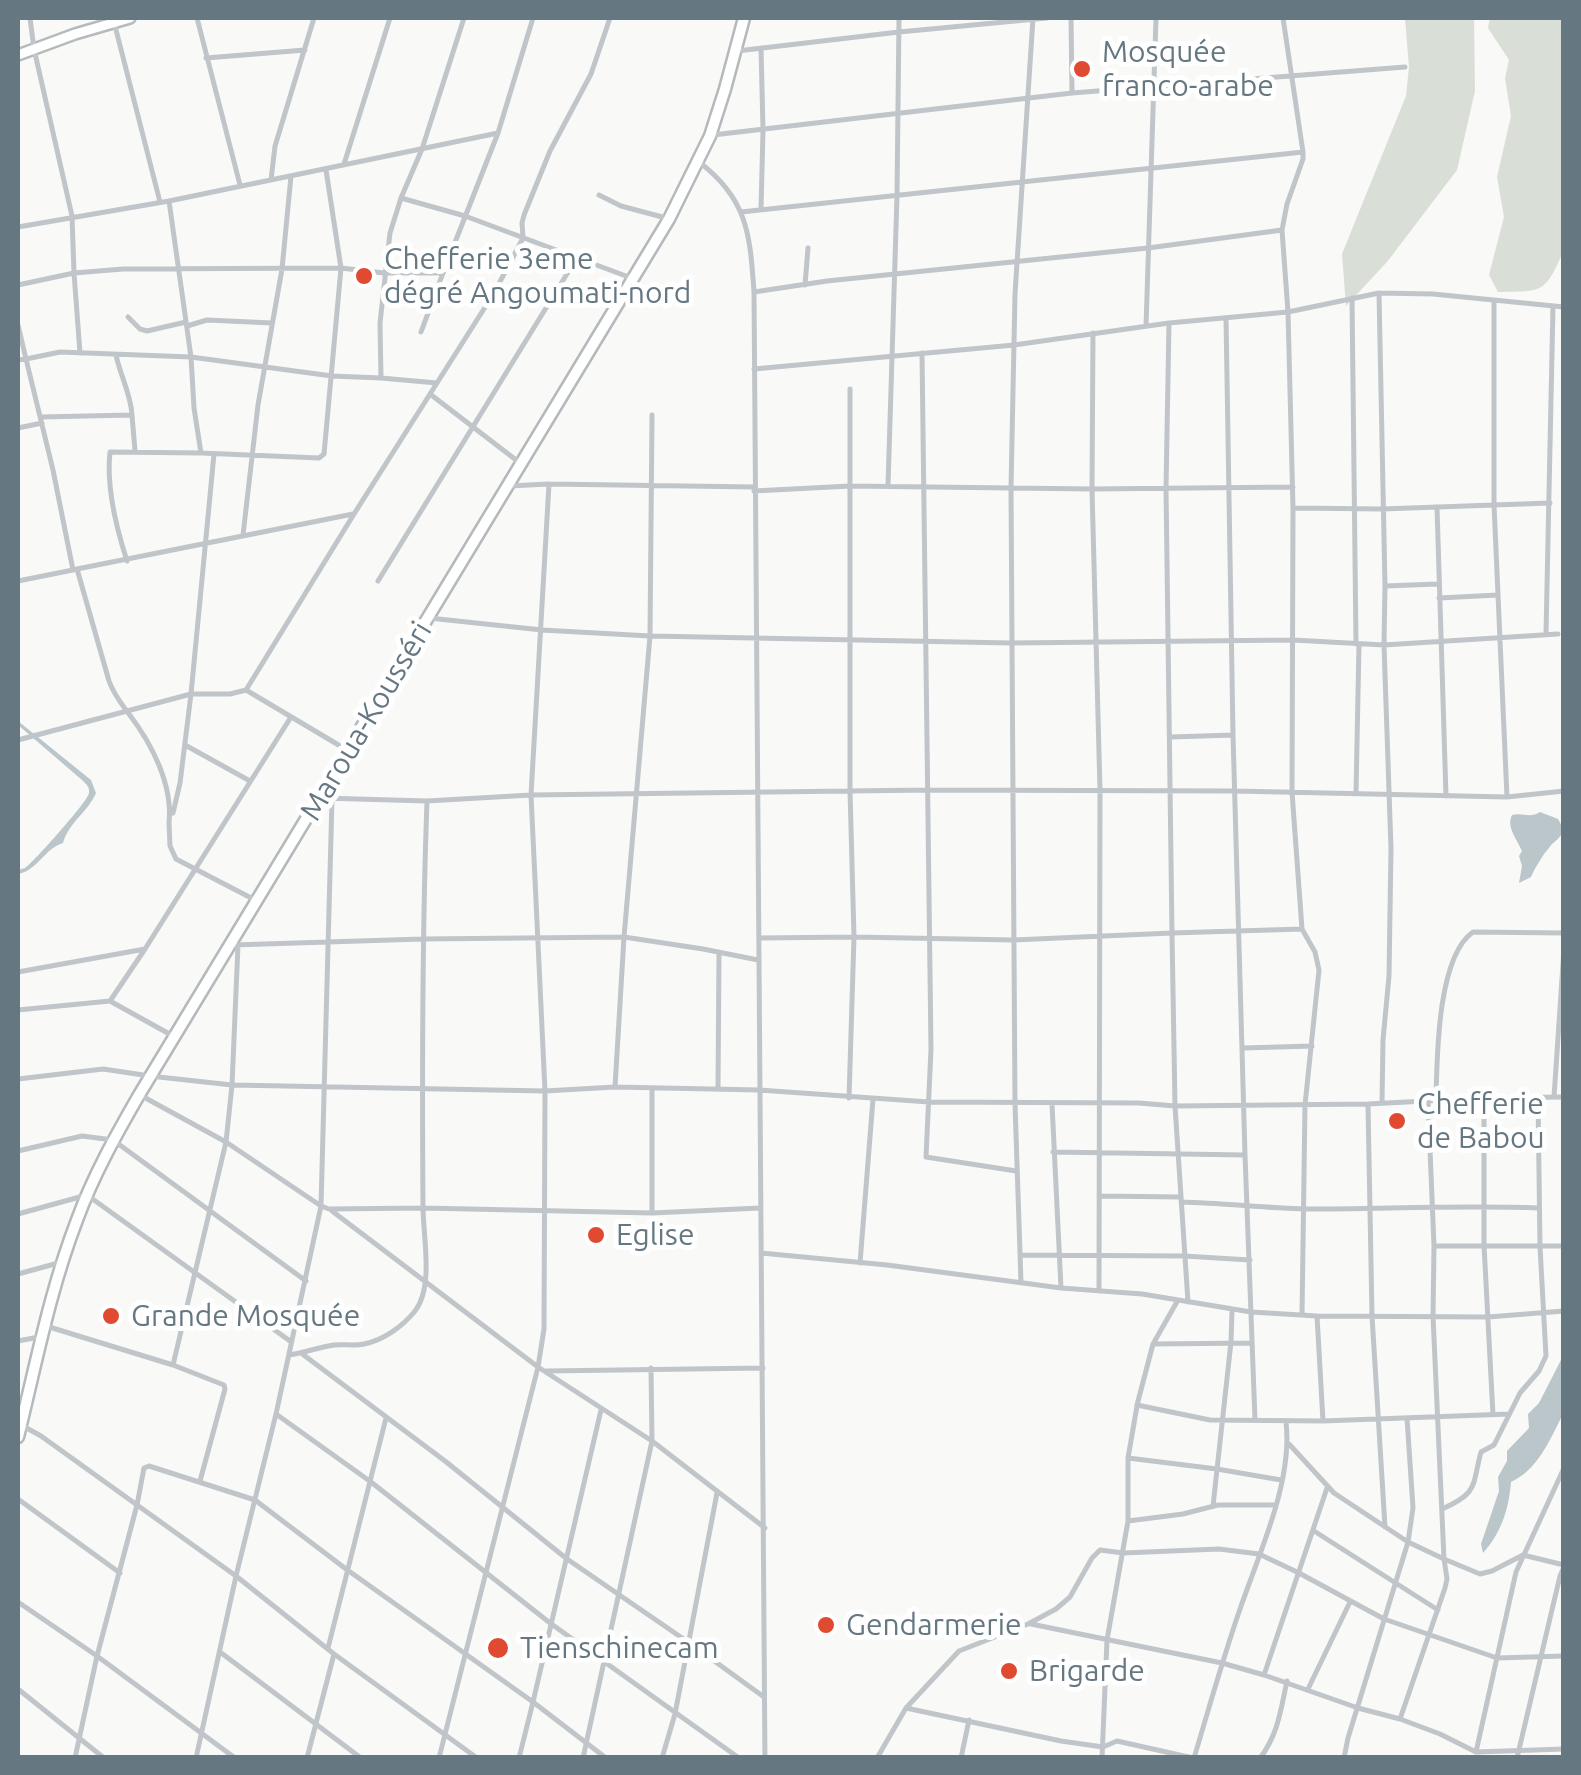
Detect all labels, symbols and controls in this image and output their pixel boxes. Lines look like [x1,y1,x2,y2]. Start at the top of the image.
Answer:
place label: Mosquée franco-arabe [1102,34,1274,104]
marker: Mosquée franco-arabe [1071,58,1093,80]
place label: Chefferie 3eme dégré Angoumati-nord [384,241,691,312]
marker: Chefferie 3eme dégré Angoumati-nord [353,265,375,287]
street label: Maroua-Kousséri [293,615,439,827]
place label: Chefferie de Babou [1417,1086,1545,1156]
marker: Chefferie de Babou [1386,1110,1408,1132]
place label: Eglise [616,1217,694,1253]
marker: Eglise [585,1224,607,1246]
place label: Grande Mosquée [131,1298,360,1334]
marker: Grande Mosquée [100,1305,122,1327]
place label: Gendarmerie [846,1607,1022,1643]
marker: Gendarmerie [815,1614,837,1636]
place label: Tienschinecam [520,1630,719,1666]
marker: Tienschinecam [485,1635,511,1661]
place label: Brigarde [1029,1653,1145,1689]
marker: Brigarde [998,1660,1020,1682]

